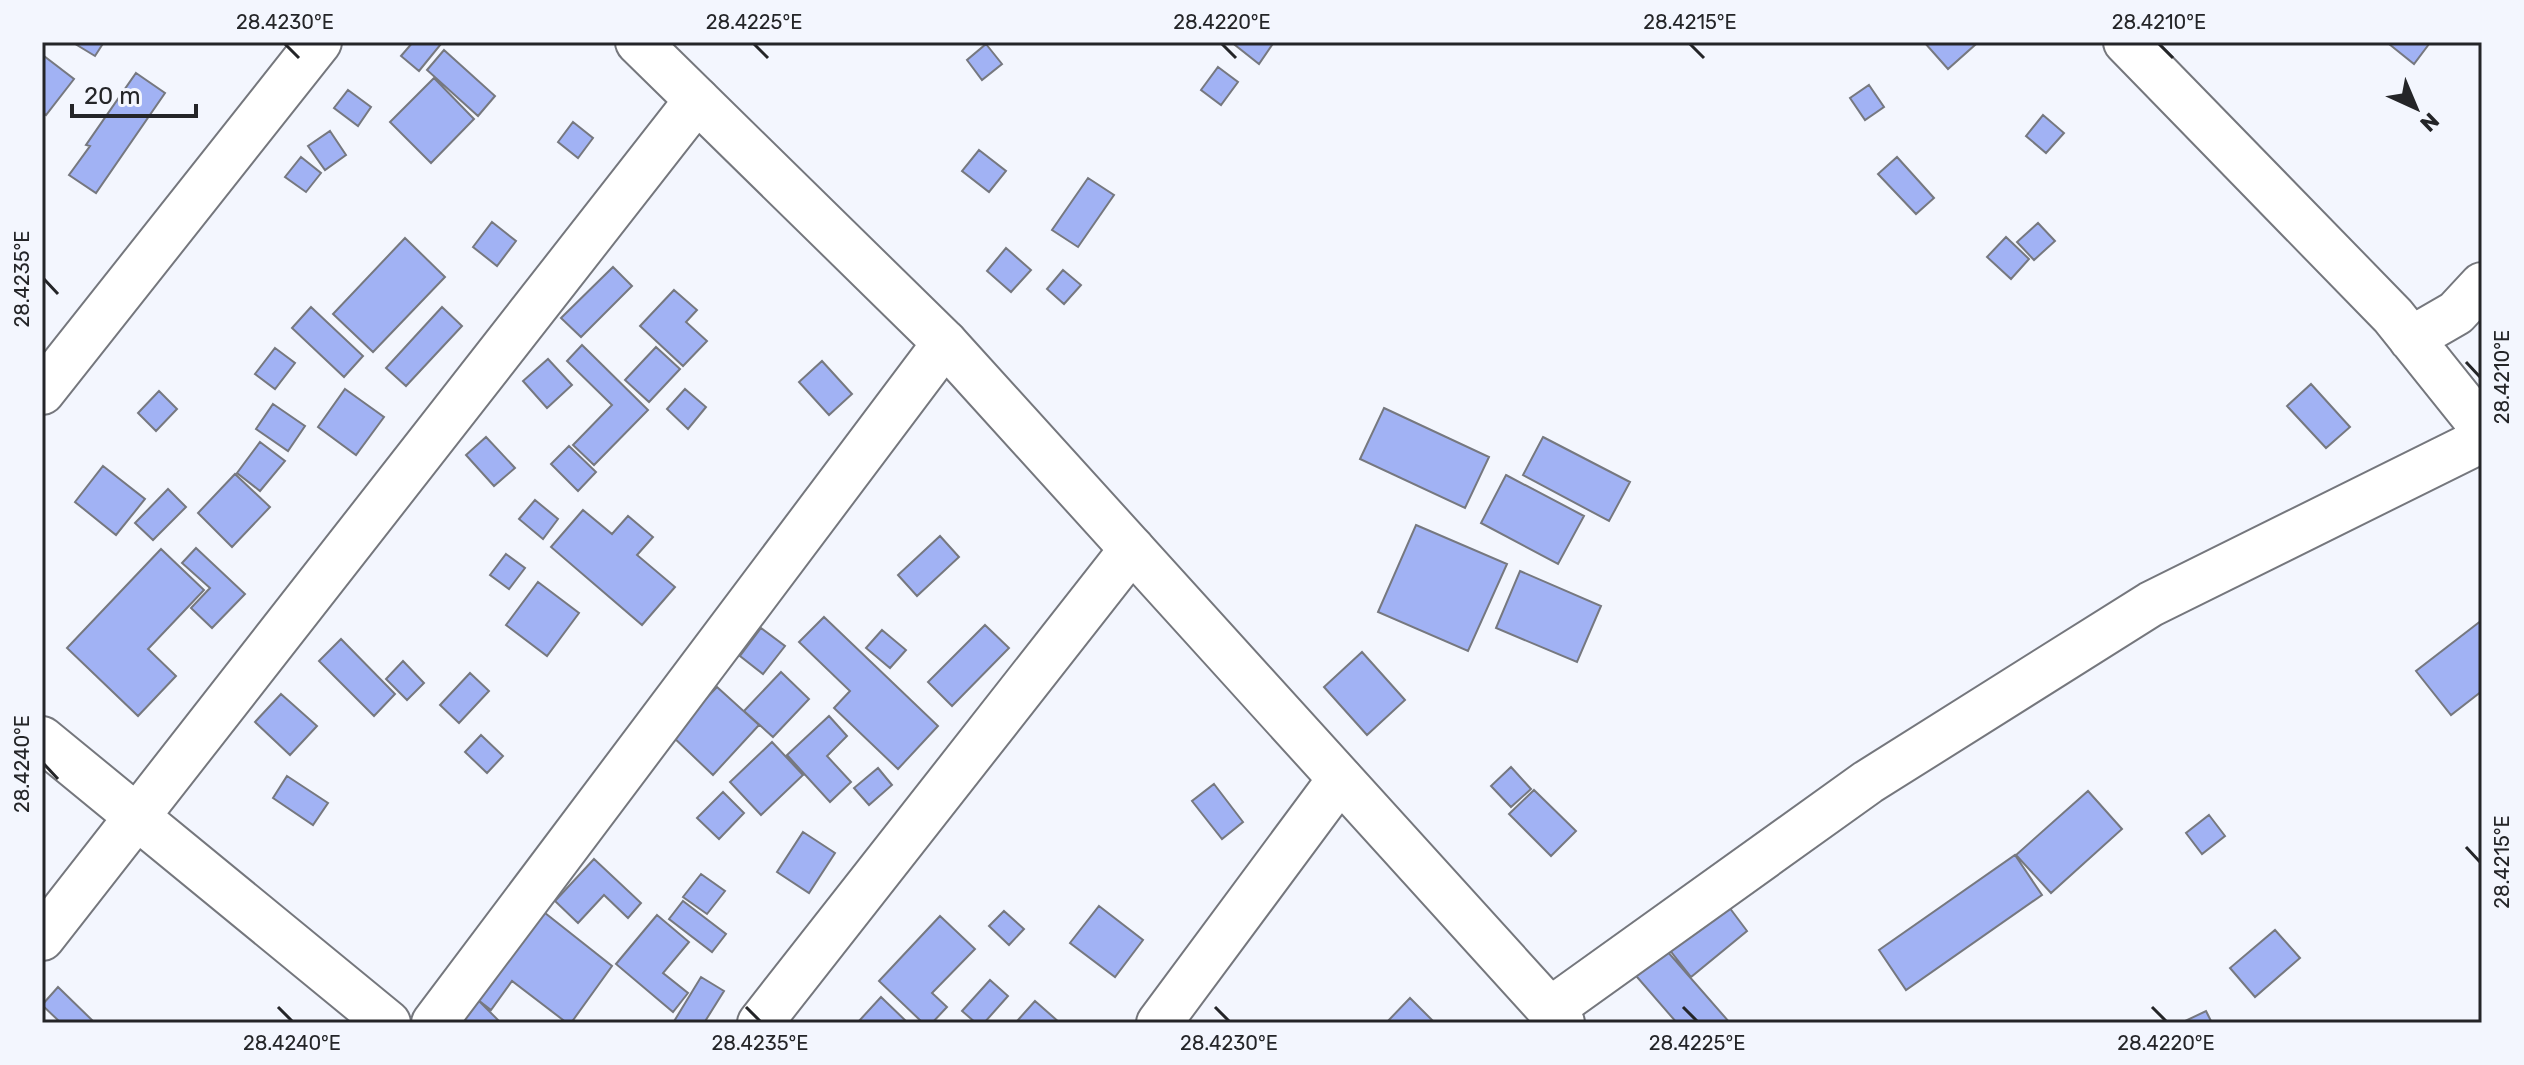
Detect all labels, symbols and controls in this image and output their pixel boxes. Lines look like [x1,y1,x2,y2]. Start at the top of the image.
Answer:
text: 28.4230°E [236,10,334,34]
text: 28.4225°E [706,10,802,34]
text: 28.4220°E [1173,10,1271,34]
text: 28.4215°E [1643,10,1737,34]
text: 28.4210°E [2112,10,2206,34]
scale bar [72,68,196,118]
north arrow [2376,68,2456,148]
text: 20 m [84,82,141,110]
text: N [2414,107,2445,137]
text: 28.4235°E [10,231,34,327]
text: 28.4210°E [2490,330,2514,424]
text: 28.4240°E [10,715,34,813]
text: 28.4215°E [2490,815,2514,909]
text: 28.4240°E [243,1031,341,1055]
text: 28.4235°E [712,1031,808,1055]
text: 28.4230°E [1180,1031,1278,1055]
text: 28.4225°E [1649,1031,1745,1055]
text: 28.4220°E [2117,1031,2215,1055]

